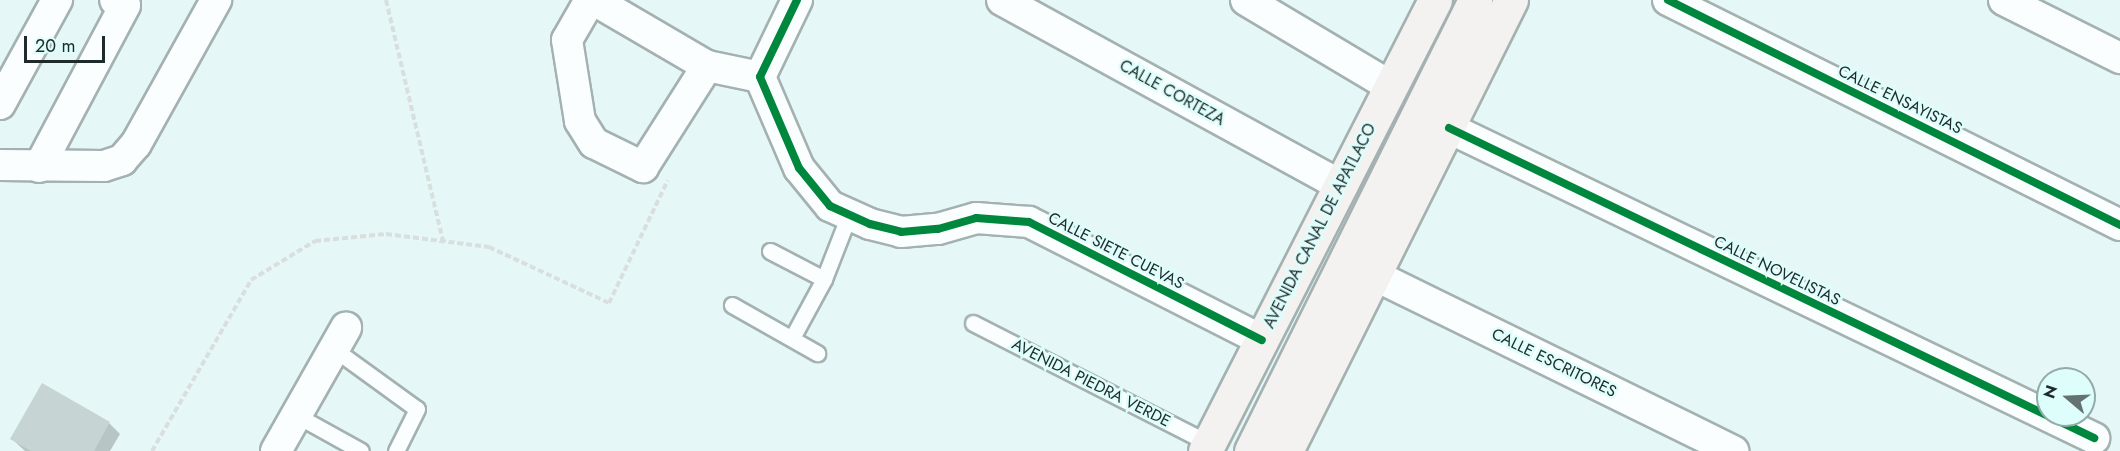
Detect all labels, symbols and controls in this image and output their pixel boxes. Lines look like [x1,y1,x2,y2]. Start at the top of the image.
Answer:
scale bar [27,24,108,62]
text: 20 m [35,33,75,59]
street label: CALLE CORTEZA [1116,56,1228,130]
street label: CALLE ENSAYISTAS [1835,62,1965,138]
street label: AVENIDA CANAL DE APATLACO [1260,120,1380,332]
street label: CALLE SIETE CUEVAS [1045,208,1187,294]
street label: CALLE NOVELISTAS [1711,232,1843,310]
street label: CALLE ESCRITORES [1488,324,1620,402]
street label: AVENIDA PIEDRA VERDE [1009,335,1173,431]
north arrow [2036,367,2096,427]
text: N [2037,382,2063,401]

